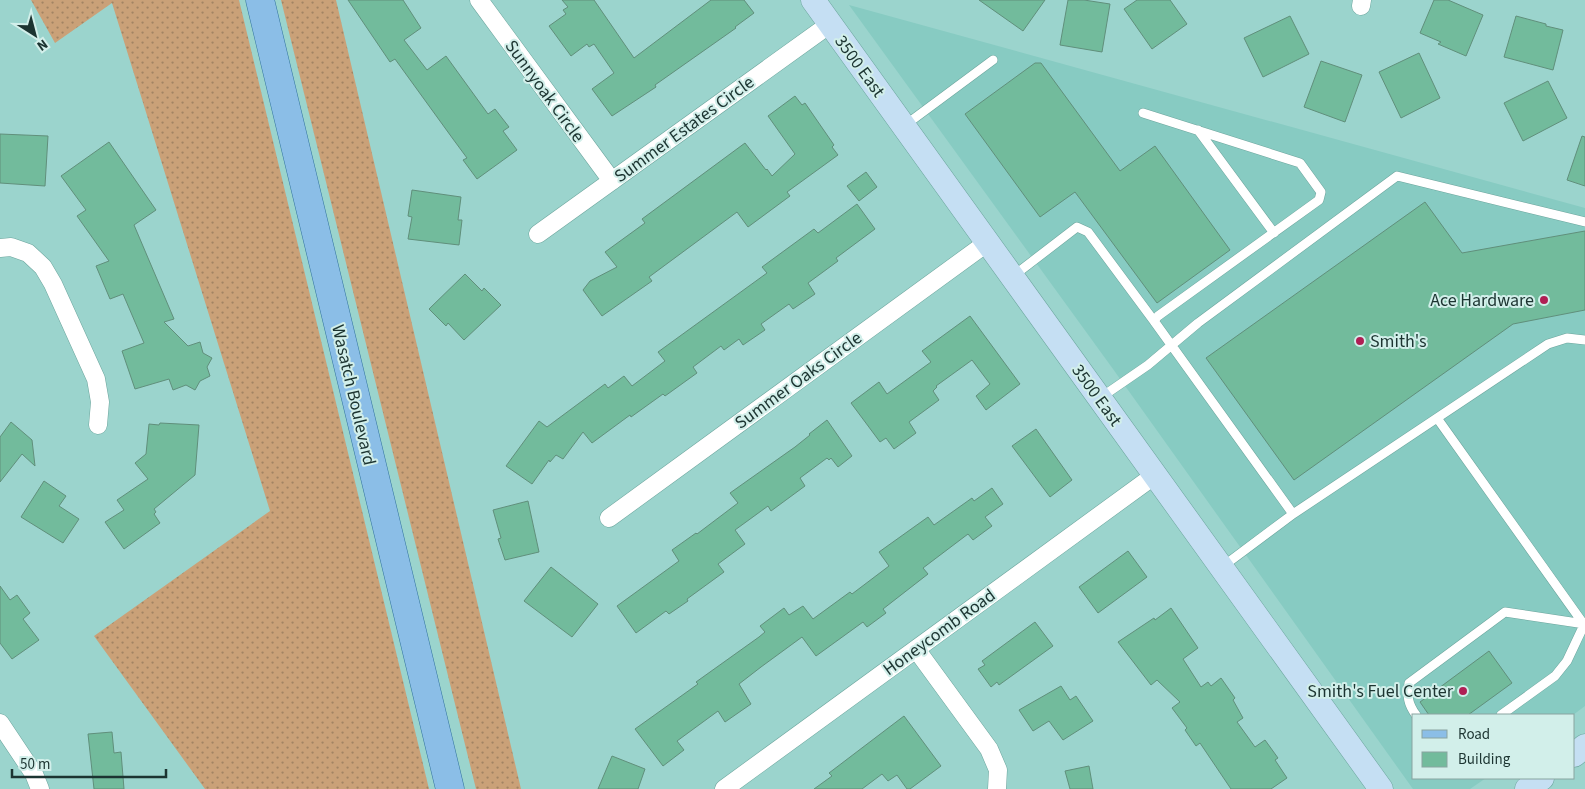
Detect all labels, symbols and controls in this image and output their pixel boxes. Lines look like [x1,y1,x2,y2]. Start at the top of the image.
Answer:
north arrow [10,10,60,60]
street label: 3500 East [829,30,891,102]
text: N [32,34,52,56]
street label: Sunnyoak Circle [499,35,590,148]
street label: Summer Estates Circle [609,70,760,189]
place label: Ace Hardware [1430,288,1534,313]
marker: Ace Hardware [1538,294,1550,306]
street label: Wasatch Boulevard [325,322,382,468]
street label: Summer Oaks Circle [730,326,867,435]
place label: Smith's [1370,329,1427,354]
marker: Smith's [1354,335,1366,347]
street label: 3500 East [1066,359,1128,431]
street label: Honeycomb Road [878,583,1001,682]
place label: Smith's Fuel Center [1307,679,1454,704]
marker: Smith's Fuel Center [1457,685,1469,697]
legend [1412,714,1575,779]
text: Road [1458,724,1490,745]
scale bar [12,746,166,778]
text: Building [1458,749,1511,770]
text: 50 m [20,754,50,775]

